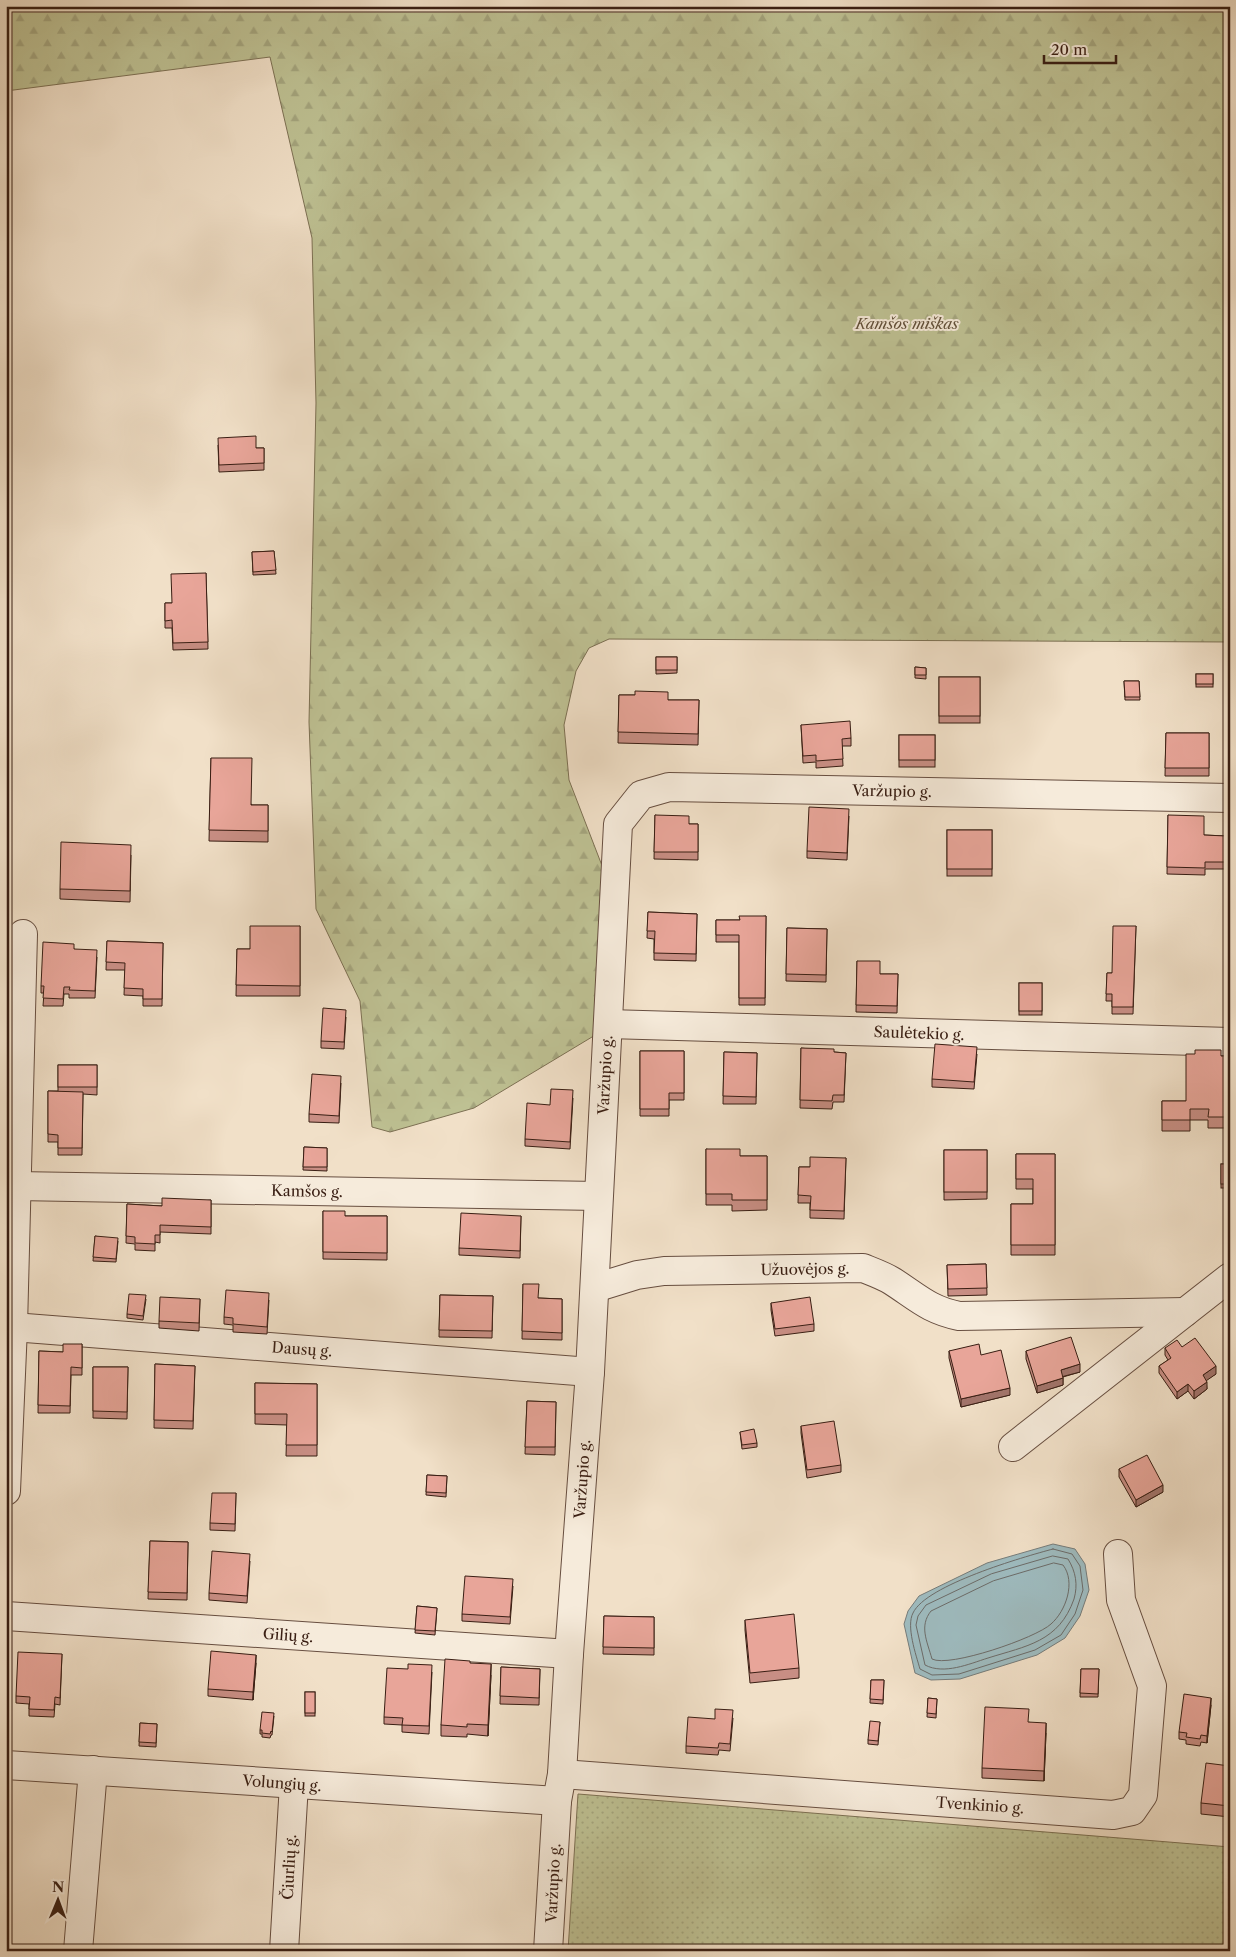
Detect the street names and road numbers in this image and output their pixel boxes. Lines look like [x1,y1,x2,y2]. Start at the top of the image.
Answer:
street label: Varžupio g. [851,781,932,801]
street label: Saulėtekio g. [873,1022,965,1044]
street label: Varžupio g. [593,1035,617,1116]
street label: Kamšos g. [271,1181,343,1201]
street label: Užuovėjos g. [760,1259,850,1279]
street label: Dausų g. [271,1337,333,1361]
street label: Varžupio g. [570,1439,594,1520]
street label: Gilių g. [262,1624,314,1646]
street label: Volungių g. [241,1771,322,1795]
street label: Tvenkinio g. [935,1792,1025,1818]
street label: Čiurlių g. [278,1834,300,1900]
street label: Varžupio g. [541,1843,565,1924]

